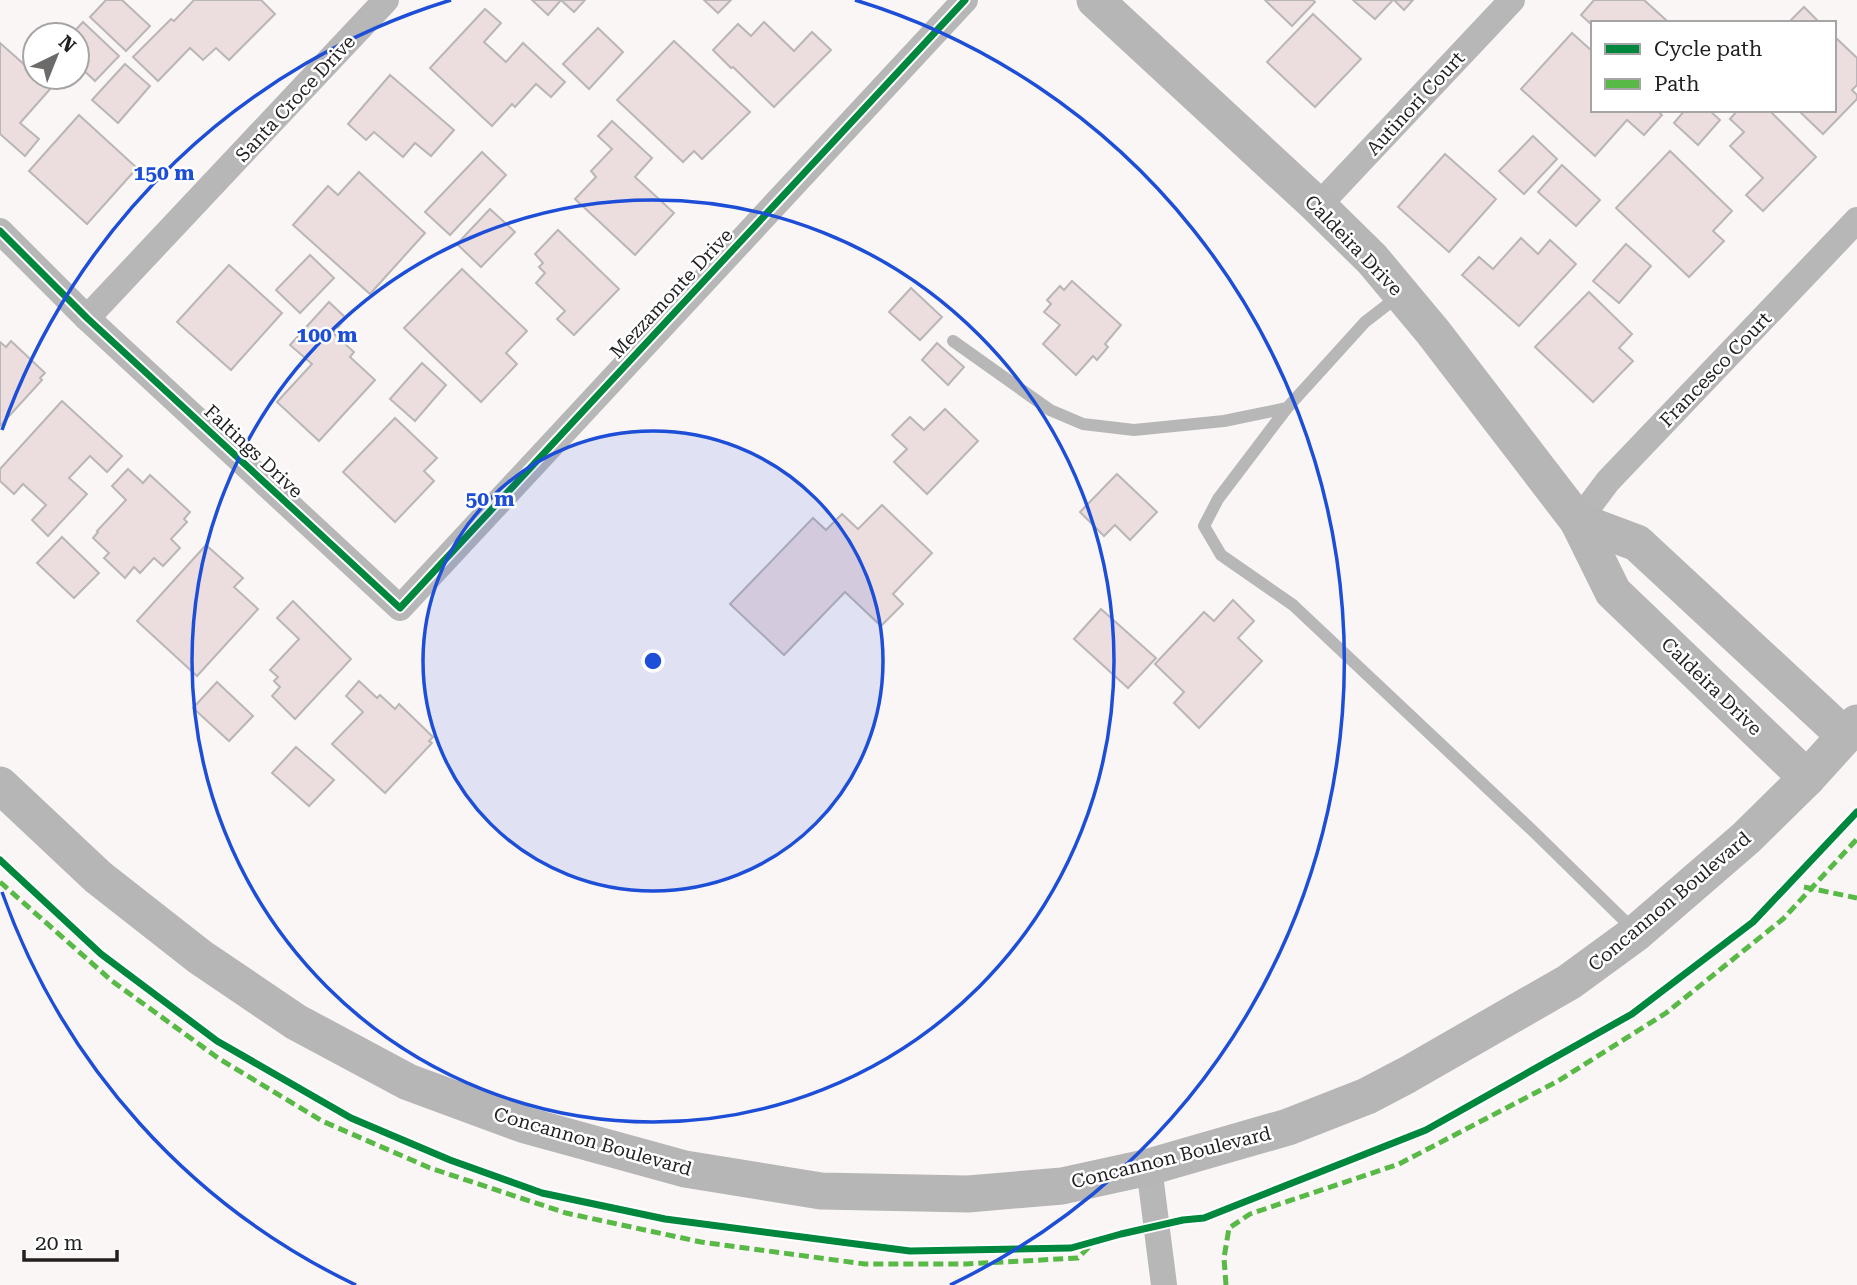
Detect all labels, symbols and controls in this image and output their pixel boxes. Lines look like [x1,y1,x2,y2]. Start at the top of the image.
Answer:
north arrow [21,21,91,91]
legend [1591,21,1836,112]
street label: Santa Croce Drive [231,30,360,167]
text: N [54,31,81,58]
text: Cycle path [1654,37,1763,61]
street label: Autinori Court [1362,47,1469,160]
text: Path [1654,72,1700,96]
text: 150 m [134,161,194,185]
street label: Caldeira Drive [1300,190,1407,300]
street label: Mezzamonte Drive [605,224,738,363]
street label: Francesco Court [1655,307,1776,432]
text: 100 m [297,323,357,347]
street label: Faltings Drive [200,400,308,503]
text: 50 m [465,487,515,511]
street label: Caldeira Drive [1657,633,1767,740]
centre of rings [641,649,665,673]
street label: Concannon Boulevard [1583,827,1755,976]
street label: Concannon Boulevard [491,1102,695,1181]
street label: Concannon Boulevard [1069,1122,1273,1193]
scale bar [24,1218,117,1262]
text: 20 m [35,1231,83,1255]

